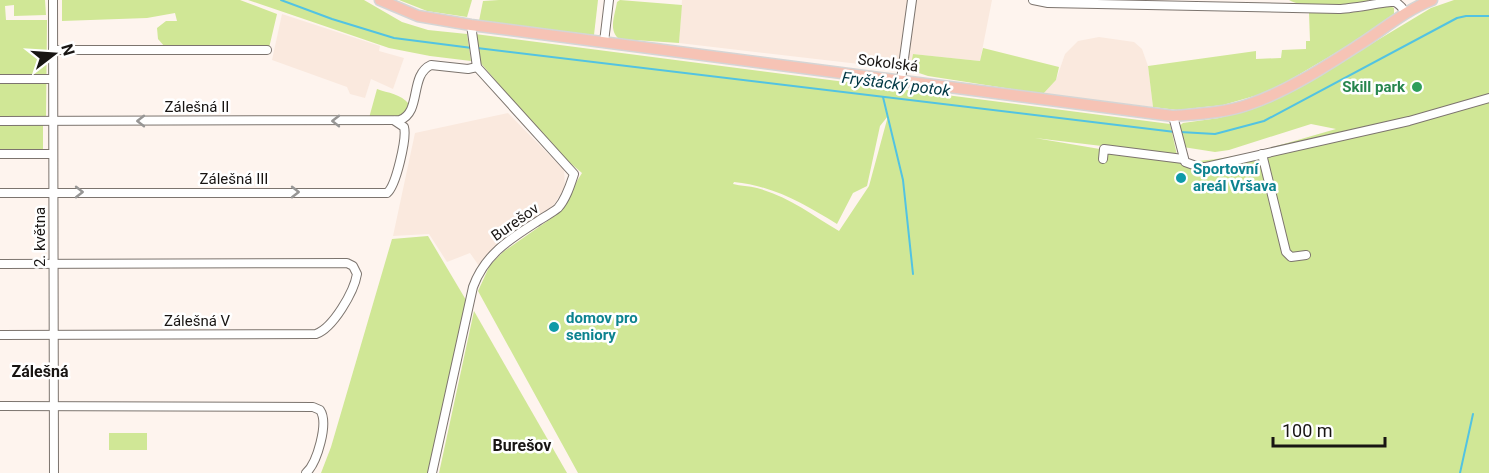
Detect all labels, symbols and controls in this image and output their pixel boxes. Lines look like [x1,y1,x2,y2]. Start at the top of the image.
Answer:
north arrow [24,24,84,84]
text: N [57,42,79,58]
street label: Sokolská [857,50,919,76]
water label: Fryštácký potok [841,68,952,100]
place label: Skill park [1342,78,1406,96]
marker: Skill park [1410,80,1424,94]
street label: Zálešná II [165,98,229,116]
one-way arrow [136,115,145,127]
one-way arrow [331,115,340,127]
place label: Sportovní areál Vršava [1193,160,1276,195]
street label: Zálešná III [200,170,268,188]
marker: Sportovní areál Vršava [1174,171,1188,185]
one-way arrow [75,186,84,198]
one-way arrow [291,186,300,198]
street label: Burešov [488,199,542,245]
street label: 2. května [31,207,49,267]
place label: domov pro seniory [566,309,638,344]
street label: Zálešná V [164,312,231,330]
marker: domov pro seniory [547,320,561,334]
district label: Zálešná [12,362,69,381]
scale bar [1273,410,1386,448]
text: 100 m [1282,420,1333,441]
district label: Burešov [493,436,551,455]

